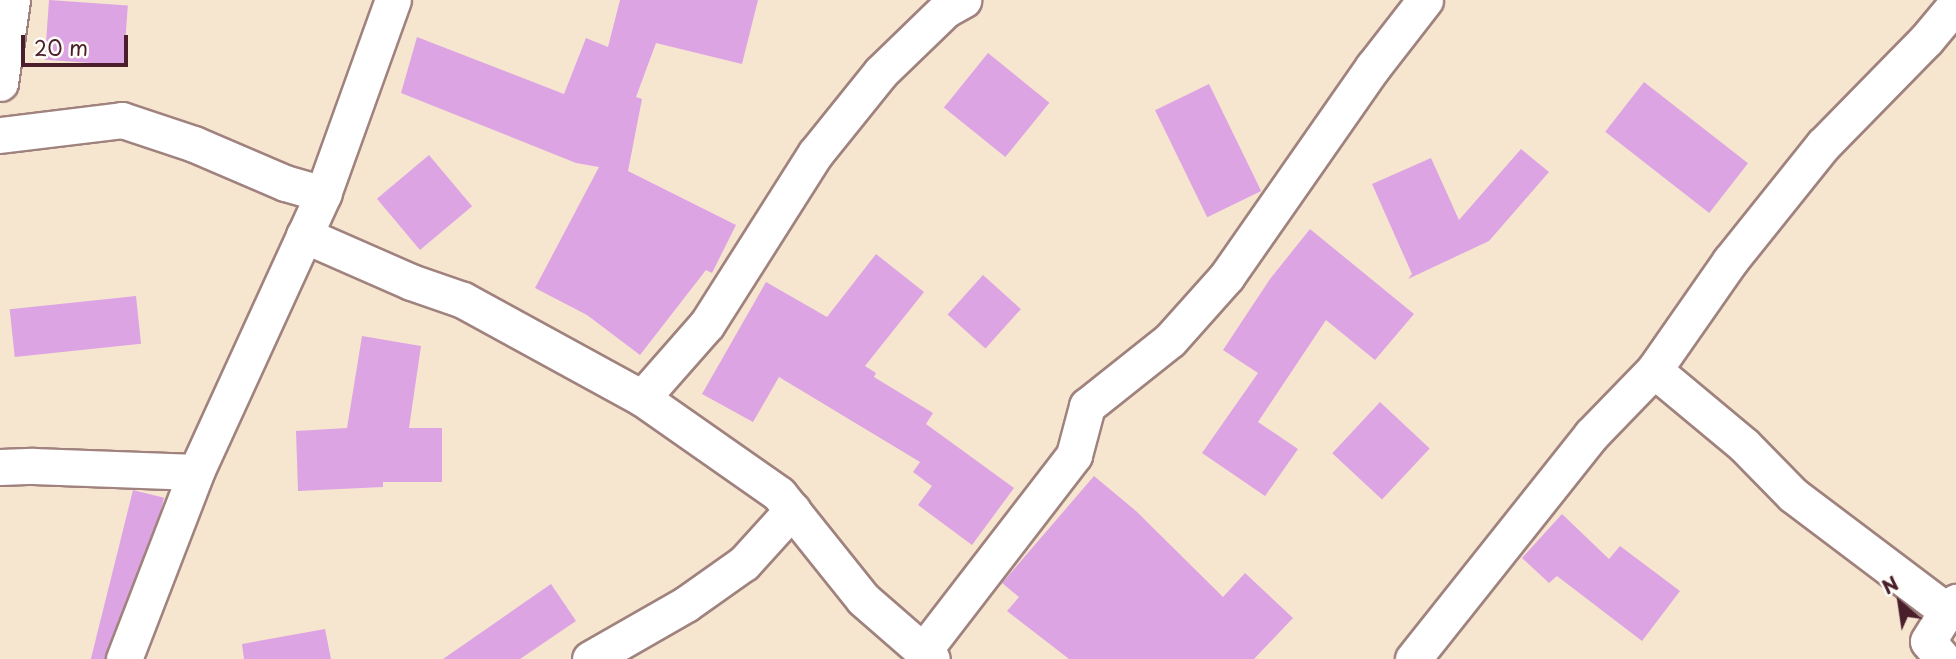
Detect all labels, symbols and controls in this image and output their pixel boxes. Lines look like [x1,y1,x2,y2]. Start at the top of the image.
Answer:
scale bar [24,21,131,65]
text: 20 m [34,31,88,63]
north arrow [1865,568,1935,638]
text: N [1876,569,1903,601]

